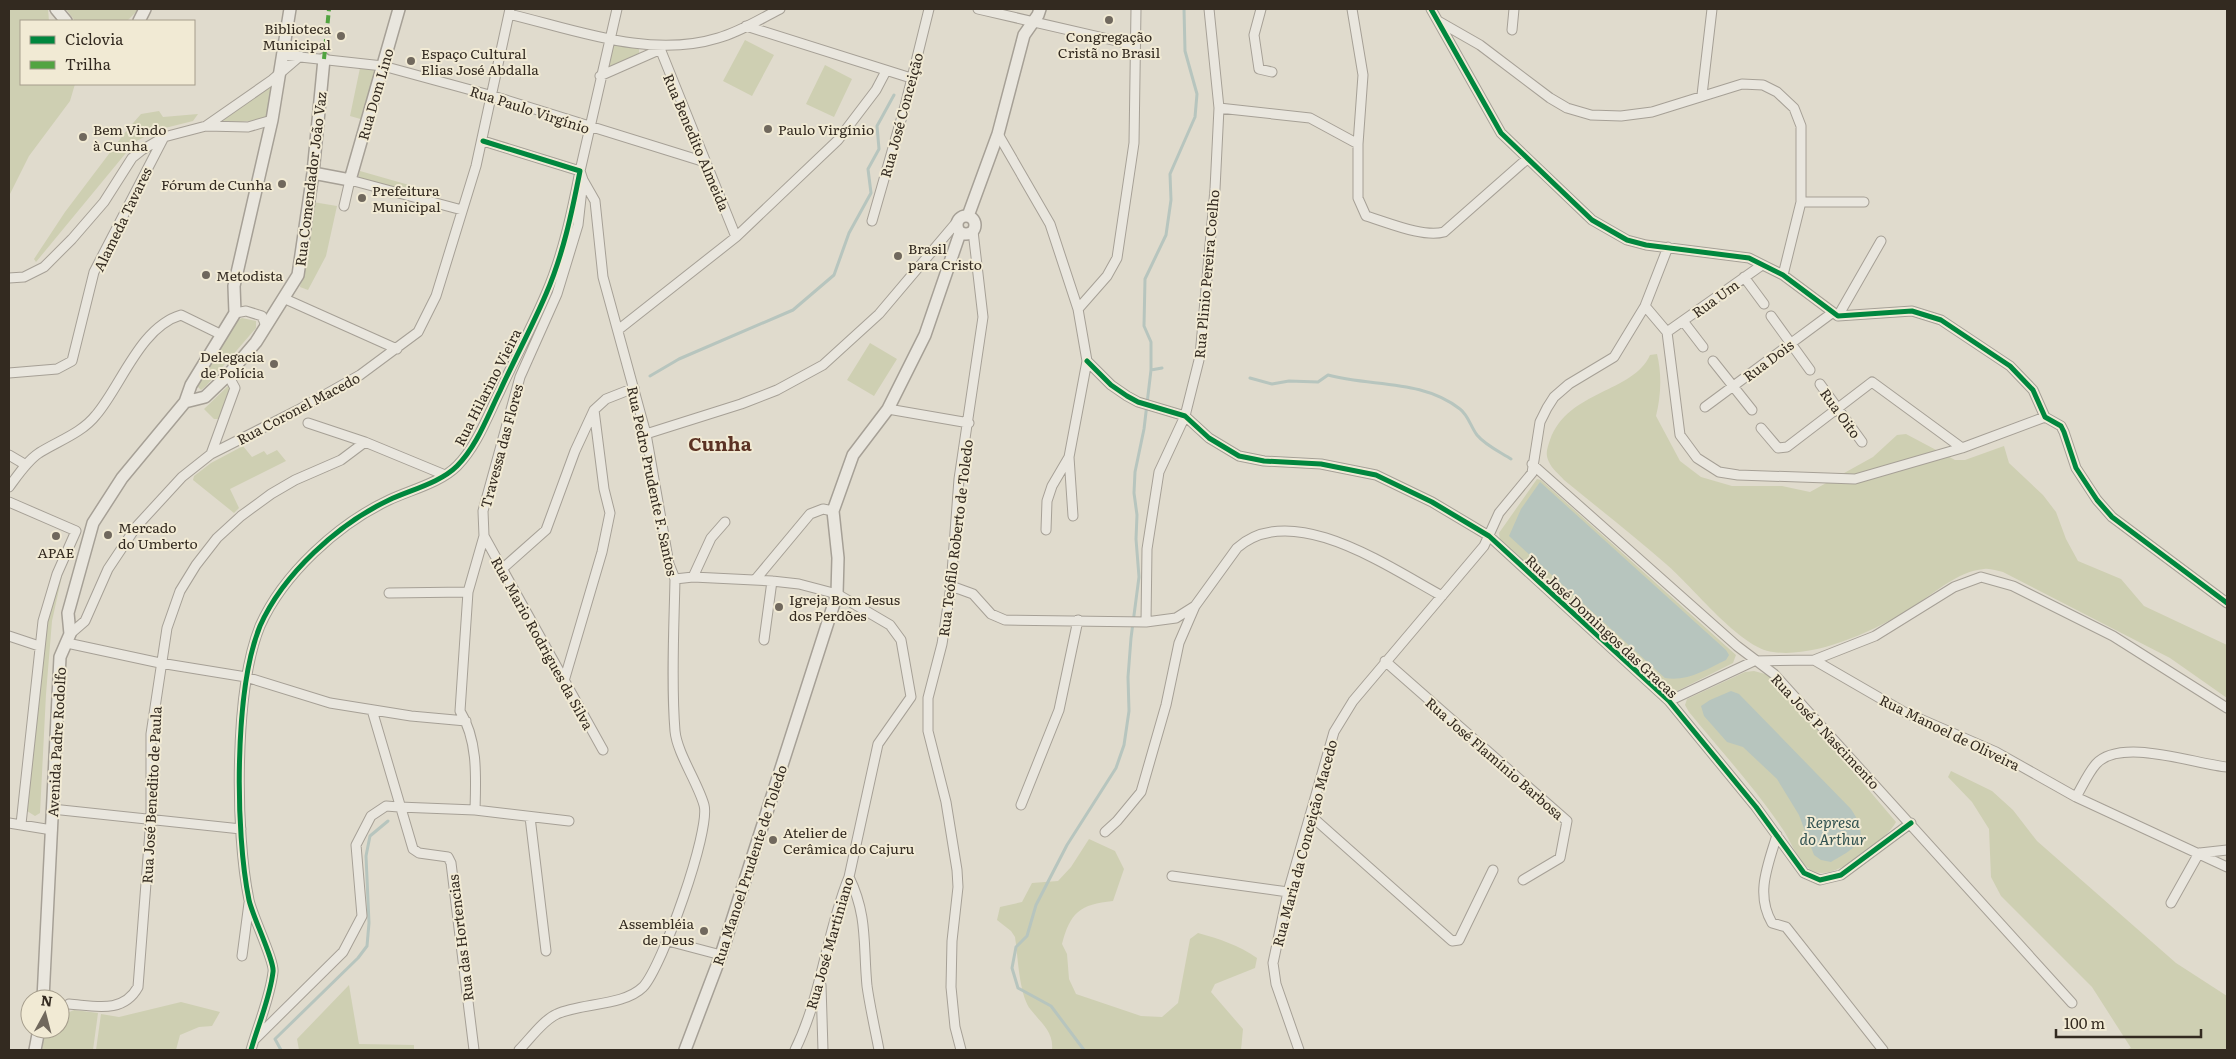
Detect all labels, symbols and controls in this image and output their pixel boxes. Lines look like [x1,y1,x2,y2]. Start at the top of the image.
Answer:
marker: Congregação Cristã no Brasil [1103,14,1115,26]
place label: Biblioteca Municipal [262,18,331,54]
legend [20,20,195,85]
place label: Congregação Cristã no Brasil [1058,26,1160,62]
text: Ciclovia [65,27,124,50]
marker: Biblioteca Municipal [335,30,347,42]
place label: Espaço Cultural Elias José Abdalla [421,43,539,79]
street label: Rua Dom Lino [352,46,398,142]
street label: Rua José Conceição [875,50,927,180]
text: Trilha [65,52,112,75]
marker: Espaço Cultural Elias José Abdalla [405,55,417,67]
street label: Rua Benedito Almeida [659,70,735,214]
street label: Rua Paulo Virgínio [468,80,592,138]
street label: Rua Comendador João Vaz [289,90,331,268]
place label: Bem Vindo à Cunha [93,119,166,155]
place label: Paulo Virgínio [778,119,874,139]
marker: Paulo Virgínio [762,123,774,135]
marker: Bem Vindo à Cunha [77,131,89,143]
street label: Alameda Tavares [88,163,156,275]
place label: Fórum de Cunha [161,174,272,194]
marker: Fórum de Cunha [276,178,288,190]
place label: Prefeitura Municipal [372,180,441,216]
street label: Rua Plinio Pereira Coelho [1189,189,1223,359]
marker: Prefeitura Municipal [356,192,368,204]
place label: Brasil para Cristo [908,238,982,274]
marker: Brasil para Cristo [892,250,904,262]
place label: Metodista [216,265,284,285]
marker: Metodista [200,269,212,281]
street label: Rua Um [1688,274,1743,322]
street label: Rua Hilarino Vieira [449,324,526,449]
street label: Rua Dois [1739,334,1797,386]
place label: Delegacia de Polícia [200,346,264,382]
marker: Delegacia de Polícia [268,358,280,370]
street label: Rua Coronel Macedo [233,367,363,449]
street label: Travessa das Flores [475,382,527,510]
street label: Rua Pedro Prudente F. Santos [623,384,683,578]
street label: Rua Oito [1816,384,1866,442]
district label: Cunha [688,429,752,457]
street label: Rua Teófilo Roberto de Toledo [933,438,977,638]
place label: Mercado do Umberto [118,517,198,553]
marker: Mercado do Umberto [102,529,114,541]
marker: APAE [50,530,62,542]
place label: APAE [37,542,75,562]
street label: Rua José Domingos das Gracas [1521,550,1683,702]
street label: Rua Mario Rodrigues da Silva [487,553,599,733]
place label: Igreja Bom Jesus dos Perdões [789,589,900,625]
marker: Igreja Bom Jesus dos Perdões [773,601,785,613]
street label: Avenida Padre Rodolfo [42,666,70,818]
street label: Rua José P Nascimento [1767,669,1885,793]
street label: Rua Manoel de Oliveira [1876,689,2024,775]
street label: Rua José Flamínio Barbosa [1422,692,1569,824]
street label: Rua José Benedito de Paula [136,705,166,884]
street label: Rua Maria da Conceição Macedo [1267,737,1341,949]
street label: Rua Manoel Prudente de Toledo [707,762,791,968]
water label: Represa do Arthur [1800,810,1866,850]
place label: Atelier de Cerâmica do Cajuru [783,822,915,858]
marker: Atelier de Cerâmica do Cajuru [767,834,779,846]
street label: Rua das Hortencias [442,874,478,1002]
street label: Rua José Martiniano [800,874,858,1012]
place label: Assembléia de Deus [618,913,694,949]
marker: Assembléia de Deus [698,925,710,937]
north arrow [20,989,70,1039]
text: N [40,989,54,1011]
scale bar [2056,1006,2201,1038]
text: 100 m [2064,1011,2105,1034]

